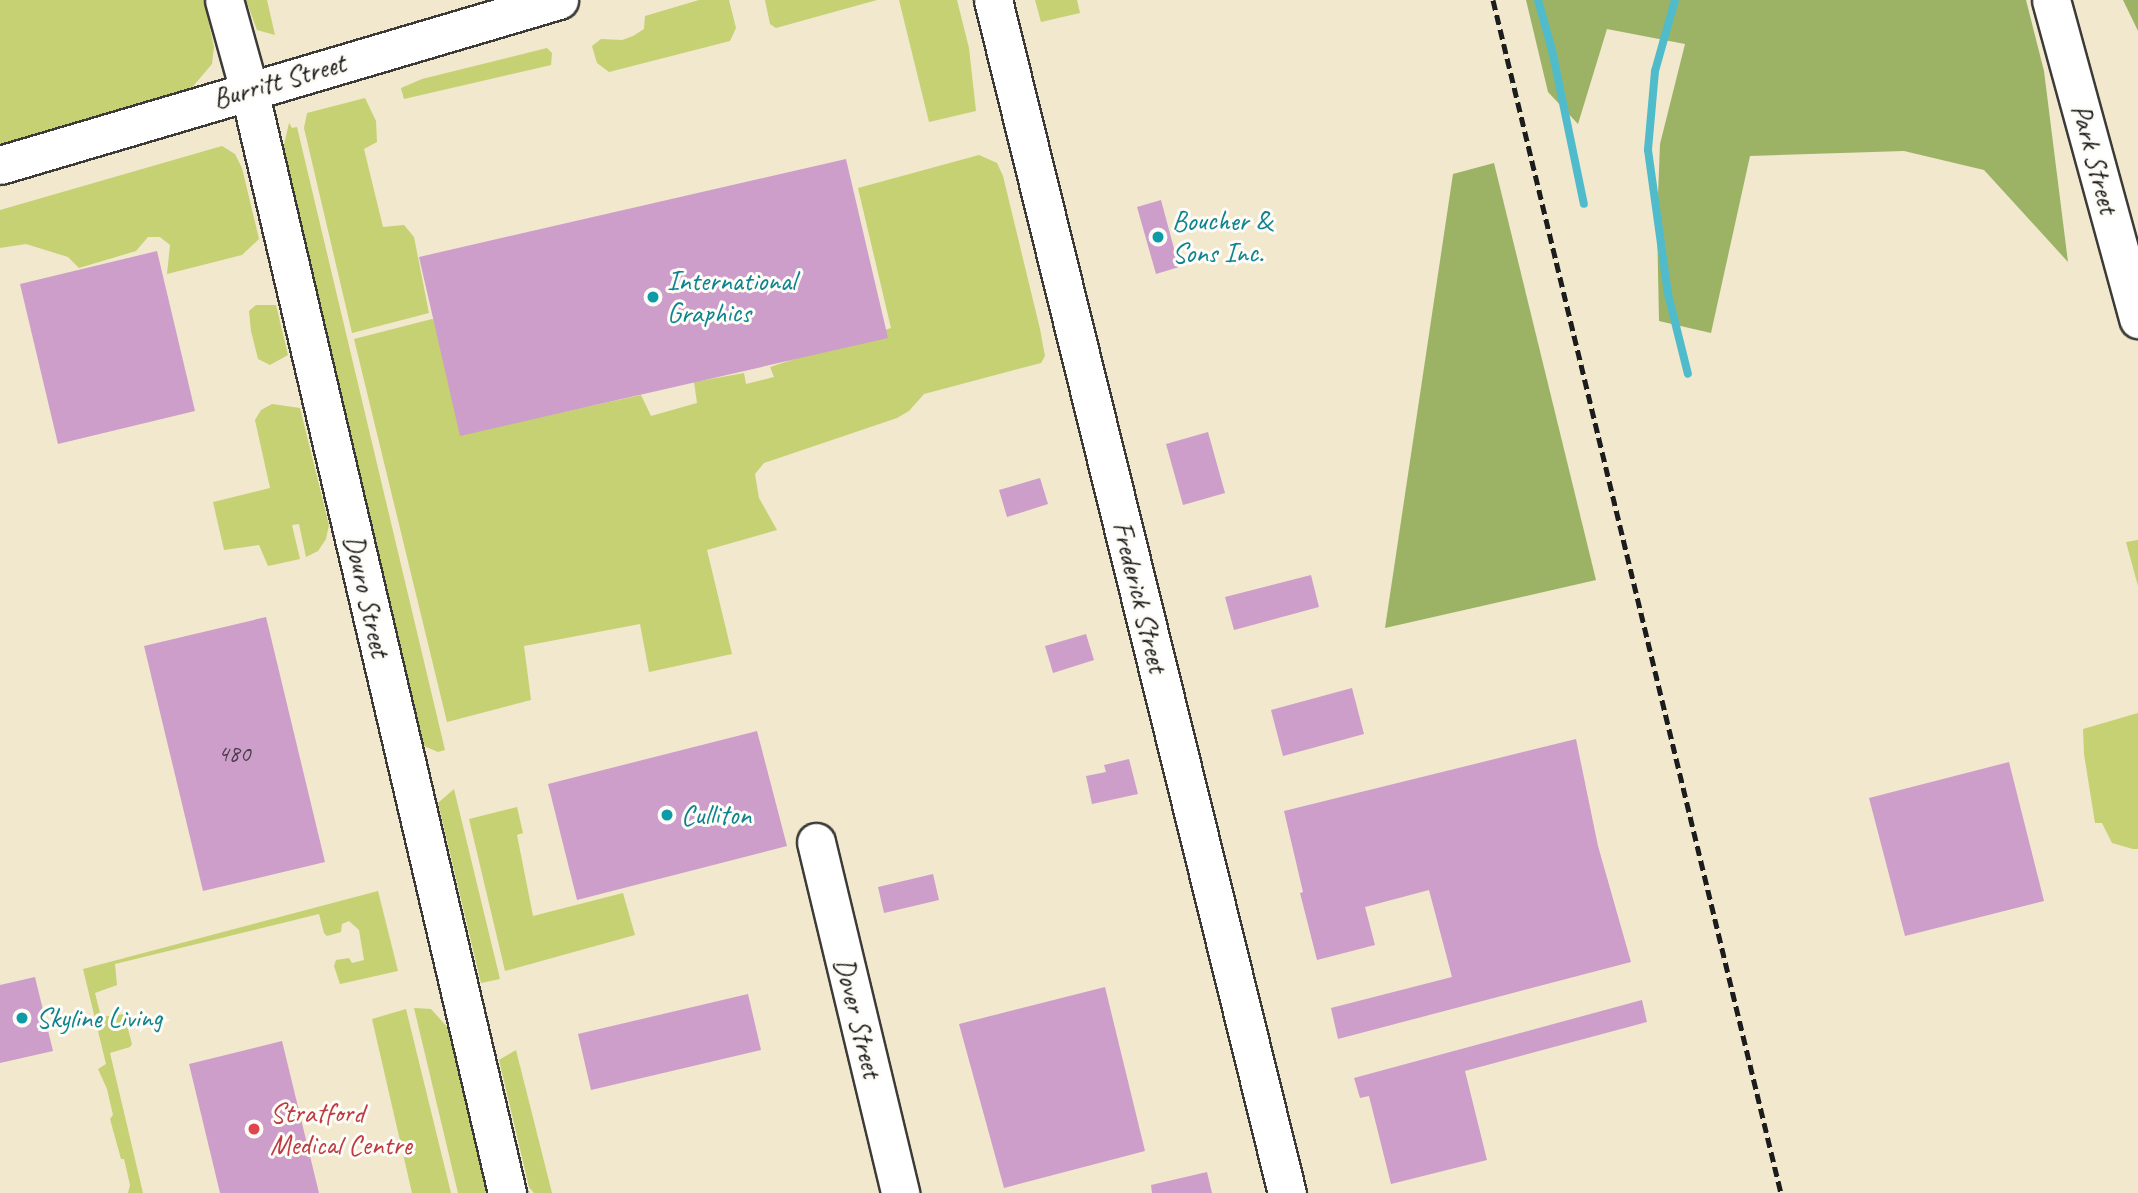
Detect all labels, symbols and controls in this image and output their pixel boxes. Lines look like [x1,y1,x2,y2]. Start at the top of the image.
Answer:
street label: Burritt Street [209,46,349,116]
street label: Park Street [2064,100,2126,218]
place label: Boucher & Sons Inc. [1172,204,1271,270]
marker: Boucher & Sons Inc. [1150,229,1166,245]
place label: International Graphics [667,264,796,330]
marker: International Graphics [645,289,661,305]
street label: Frederick Street [1105,518,1175,676]
street label: Douro Street [337,532,397,660]
house number: 480 [218,740,250,768]
place label: Culliton [681,798,751,832]
marker: Culliton [659,807,675,823]
street label: Dover Street [827,954,889,1082]
place label: Skyline Living [36,1001,163,1035]
marker: Skyline Living [14,1010,30,1026]
place label: Stratford Medical Centre [270,1096,412,1162]
marker: Stratford Medical Centre [244,1119,264,1139]

